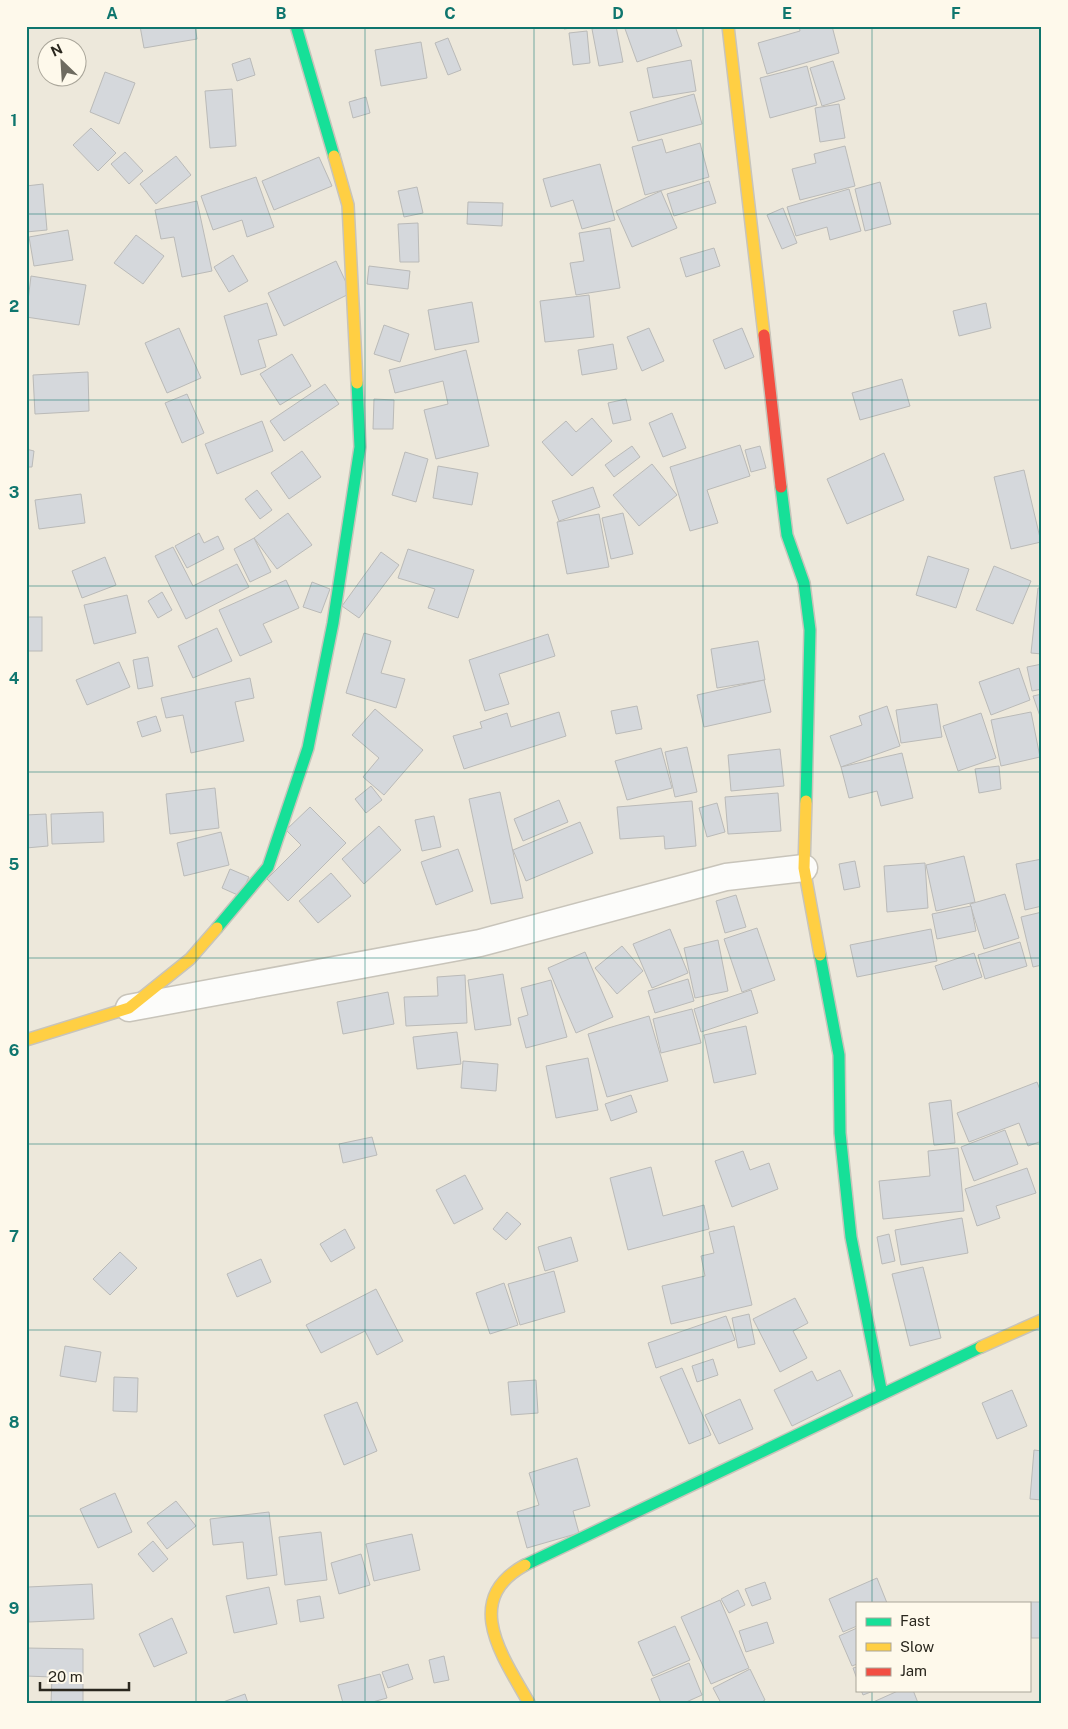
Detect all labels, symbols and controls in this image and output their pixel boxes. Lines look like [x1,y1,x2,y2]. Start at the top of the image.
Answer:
text: A [106,4,118,23]
text: B [276,4,287,23]
text: C [444,4,456,23]
text: D [612,4,624,23]
text: E [782,4,792,23]
text: F [951,4,961,23]
north arrow [38,38,88,88]
text: N [48,41,65,60]
text: 1 [11,111,17,130]
text: 2 [9,297,19,316]
text: 3 [9,483,19,502]
text: 4 [9,669,20,688]
text: 5 [9,855,20,874]
text: 6 [9,1041,19,1060]
text: 7 [9,1227,19,1246]
text: 8 [9,1413,20,1432]
text: 9 [9,1599,19,1618]
legend [856,1602,1030,1692]
text: Fast [900,1612,930,1629]
text: Slow [900,1638,935,1655]
scale bar [40,1659,129,1691]
text: Jam [900,1662,927,1679]
text: 20 m [48,1668,83,1685]

